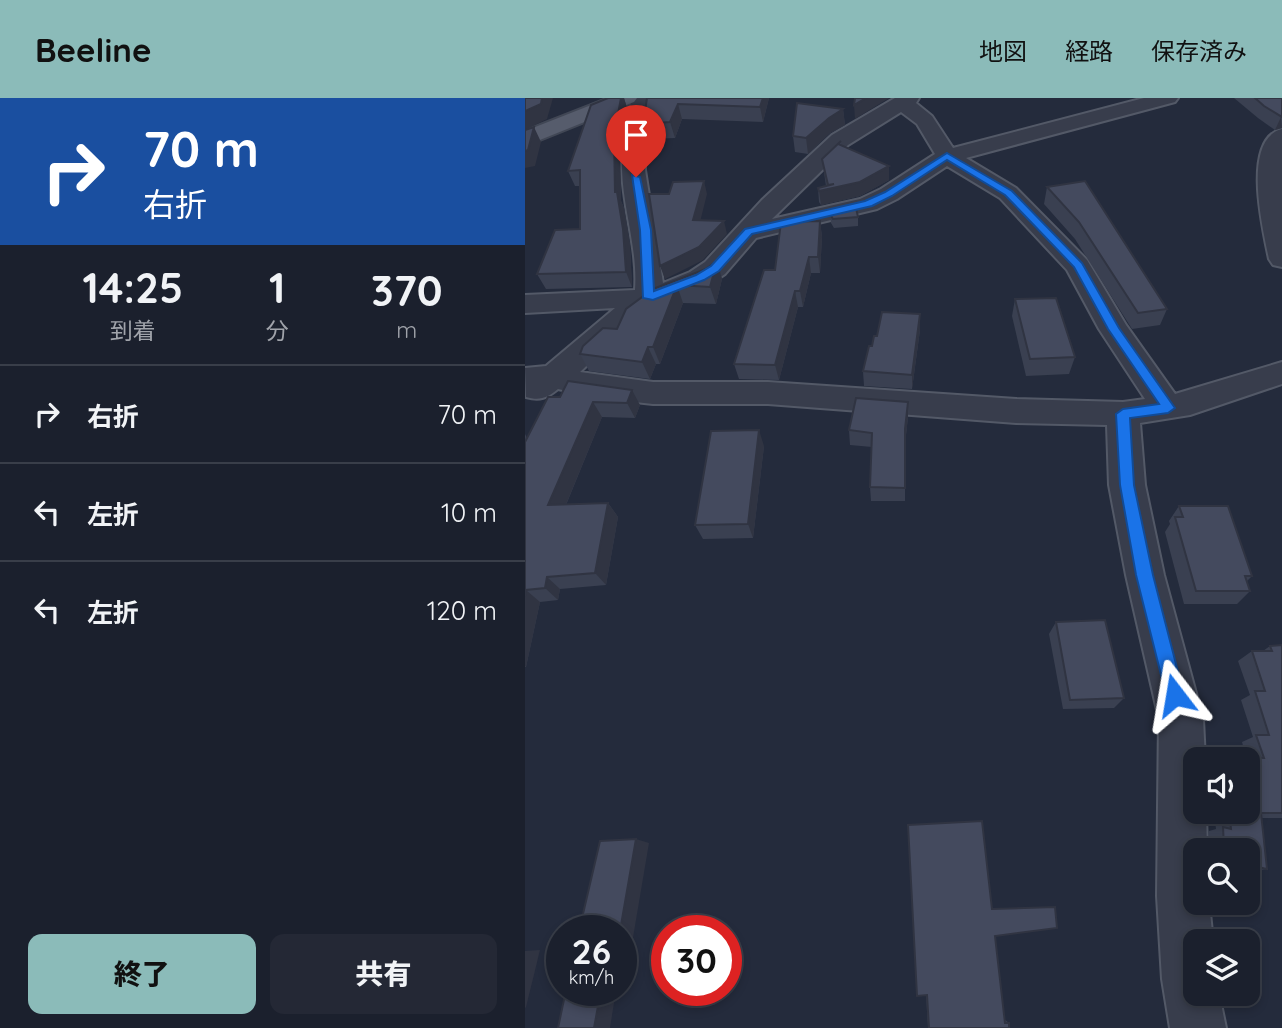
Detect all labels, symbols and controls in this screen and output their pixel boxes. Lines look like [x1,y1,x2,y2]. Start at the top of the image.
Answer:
text: Beeline [35,29,151,70]
text: 地図 [979,36,1027,66]
text: 経路 [1065,36,1113,66]
text: 保存済み [1151,36,1247,66]
pin [606,105,666,177]
icon: arrive [617,116,655,154]
text: 70 m [143,118,259,179]
icon: right [28,126,119,217]
text: 右折 [143,184,207,224]
text: 14:25 [83,261,183,314]
text: 1 [269,261,285,314]
text: 370 [371,264,443,317]
text: m [396,315,417,344]
text: 到着 [110,316,156,345]
text: 分 [266,316,289,345]
icon: right [28,395,66,433]
text: 70 m [437,398,497,431]
text: 右折 [87,400,139,433]
icon: left [28,493,66,531]
text: 10 m [441,496,497,529]
text: 左折 [87,498,139,531]
icon: left [28,591,66,629]
text: 120 m [427,594,497,627]
text: 左折 [87,596,139,629]
position arrow [1138,658,1212,732]
map controls [1183,747,1260,1006]
button: sound [1183,747,1260,824]
button: search [1183,838,1260,915]
speed limit sign: 30 [651,915,742,1006]
text: 26 [572,929,611,973]
button: layers [1183,929,1260,1006]
button: 終了 [28,934,256,1014]
button: 共有 [270,934,497,1014]
text: km/h [569,966,614,989]

